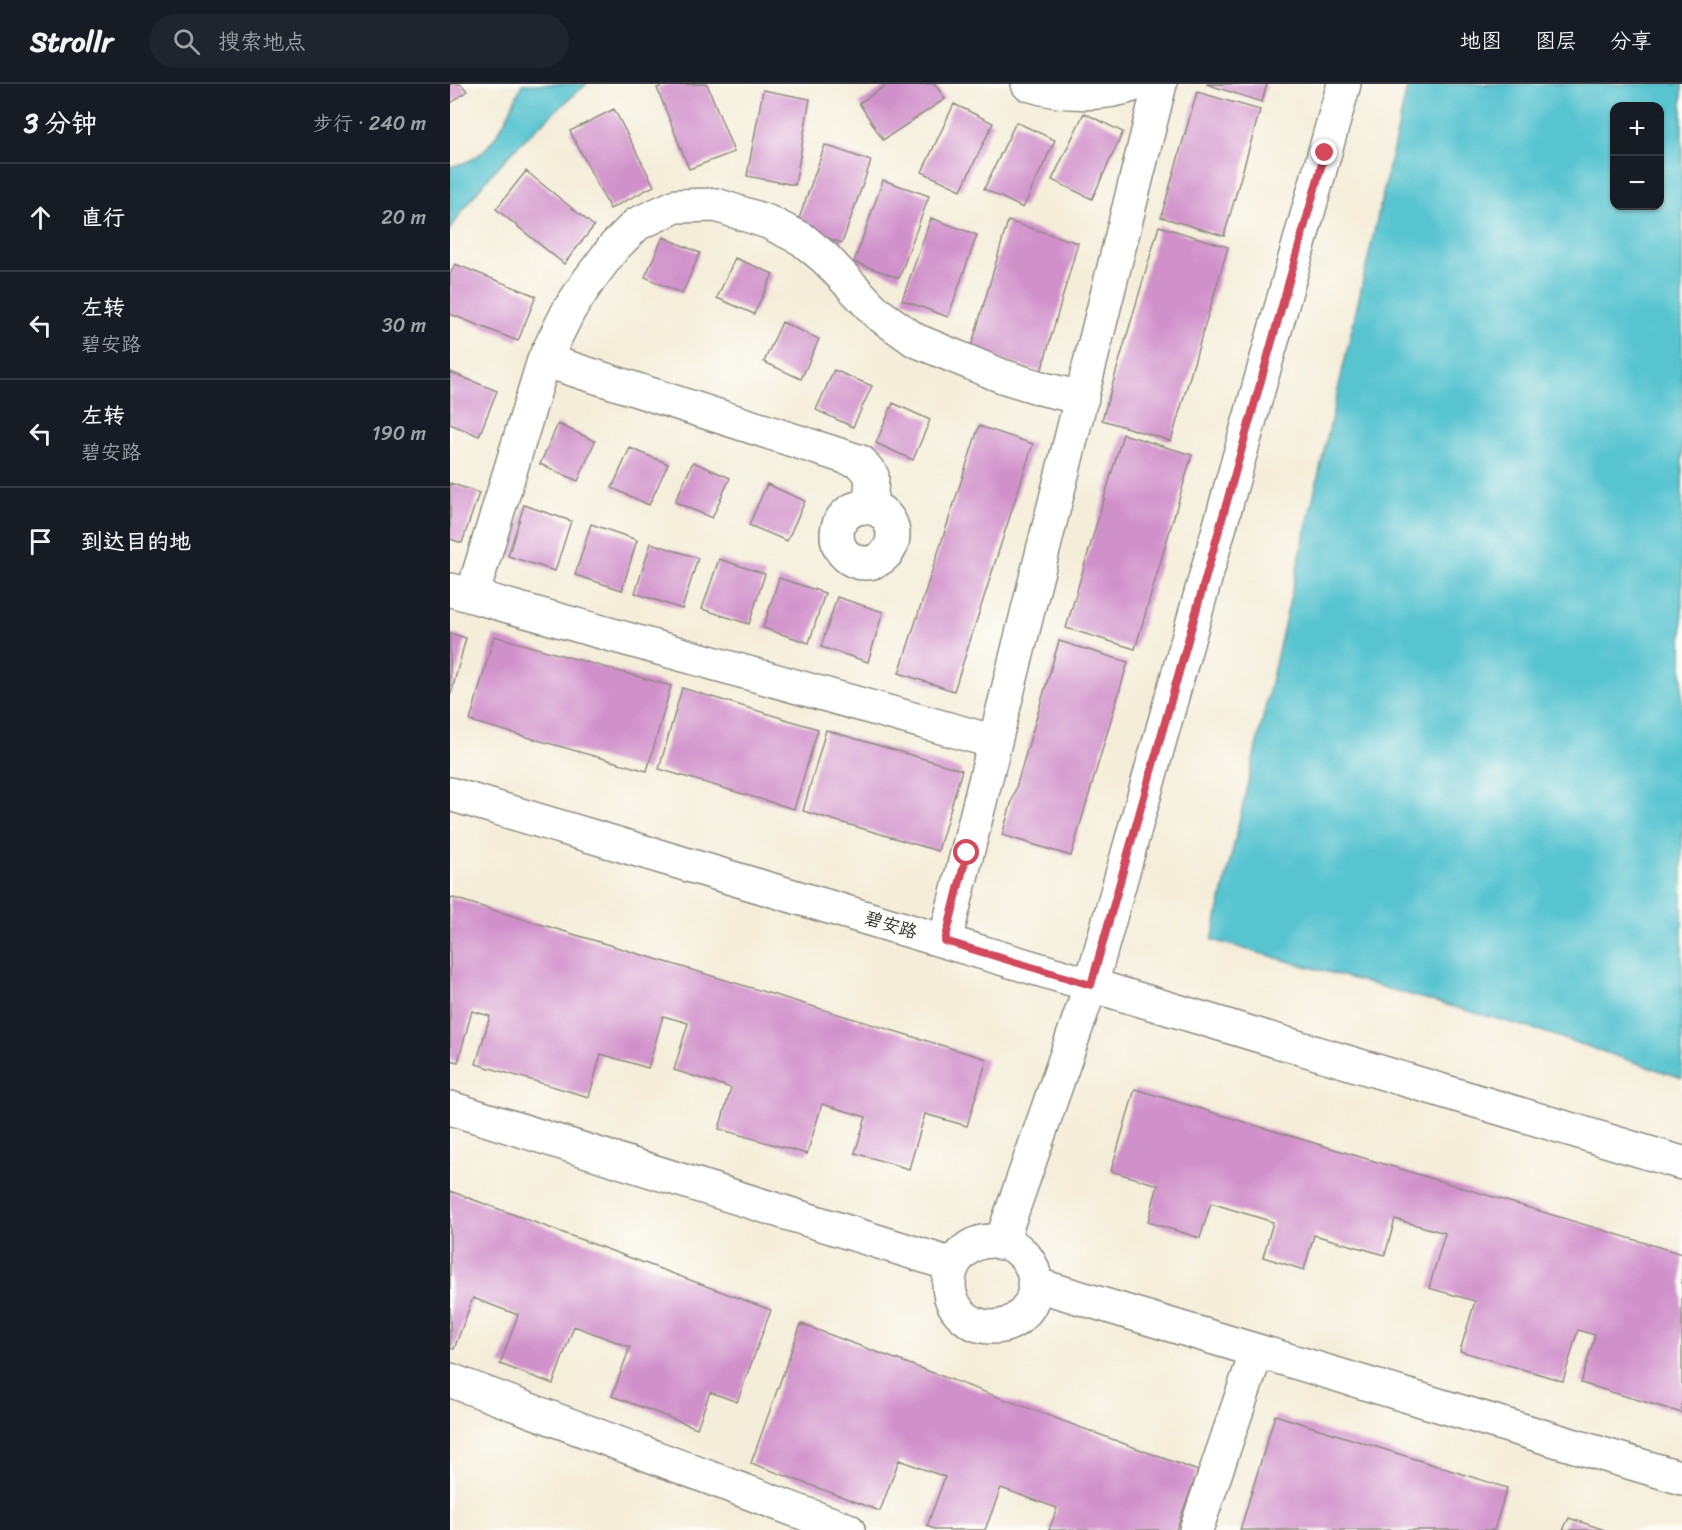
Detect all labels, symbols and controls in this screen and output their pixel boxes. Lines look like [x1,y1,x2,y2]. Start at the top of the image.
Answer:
search box [149,14,569,68]
text: Strollr [30,17,113,66]
text: 搜索地点 [218,22,306,61]
text: 地图 [1460,22,1502,60]
text: 图层 [1535,22,1577,60]
text: 分享 [1610,22,1652,60]
icon: search [170,25,203,58]
text: 3 分钟 [24,100,97,146]
map controls [1610,102,1664,210]
button: + [1610,102,1664,156]
text: 步行 · 240 m [313,106,426,141]
route end [1311,139,1337,165]
button: − [1610,156,1664,210]
text: 直行 [81,198,125,237]
text: 20 m [381,200,426,235]
icon: ahead [24,201,57,234]
text: 左转 [81,288,125,327]
text: 30 m [382,308,426,343]
icon: left [24,309,57,342]
text: 碧安路 [81,327,141,362]
text: 左转 [81,396,125,435]
text: 190 m [372,416,426,451]
icon: left [24,417,57,450]
text: 碧安路 [81,435,141,470]
text: 到达目的地 [81,522,191,561]
icon: arrive [24,525,57,558]
route start [953,839,979,865]
street label: 碧安路 [861,902,921,948]

